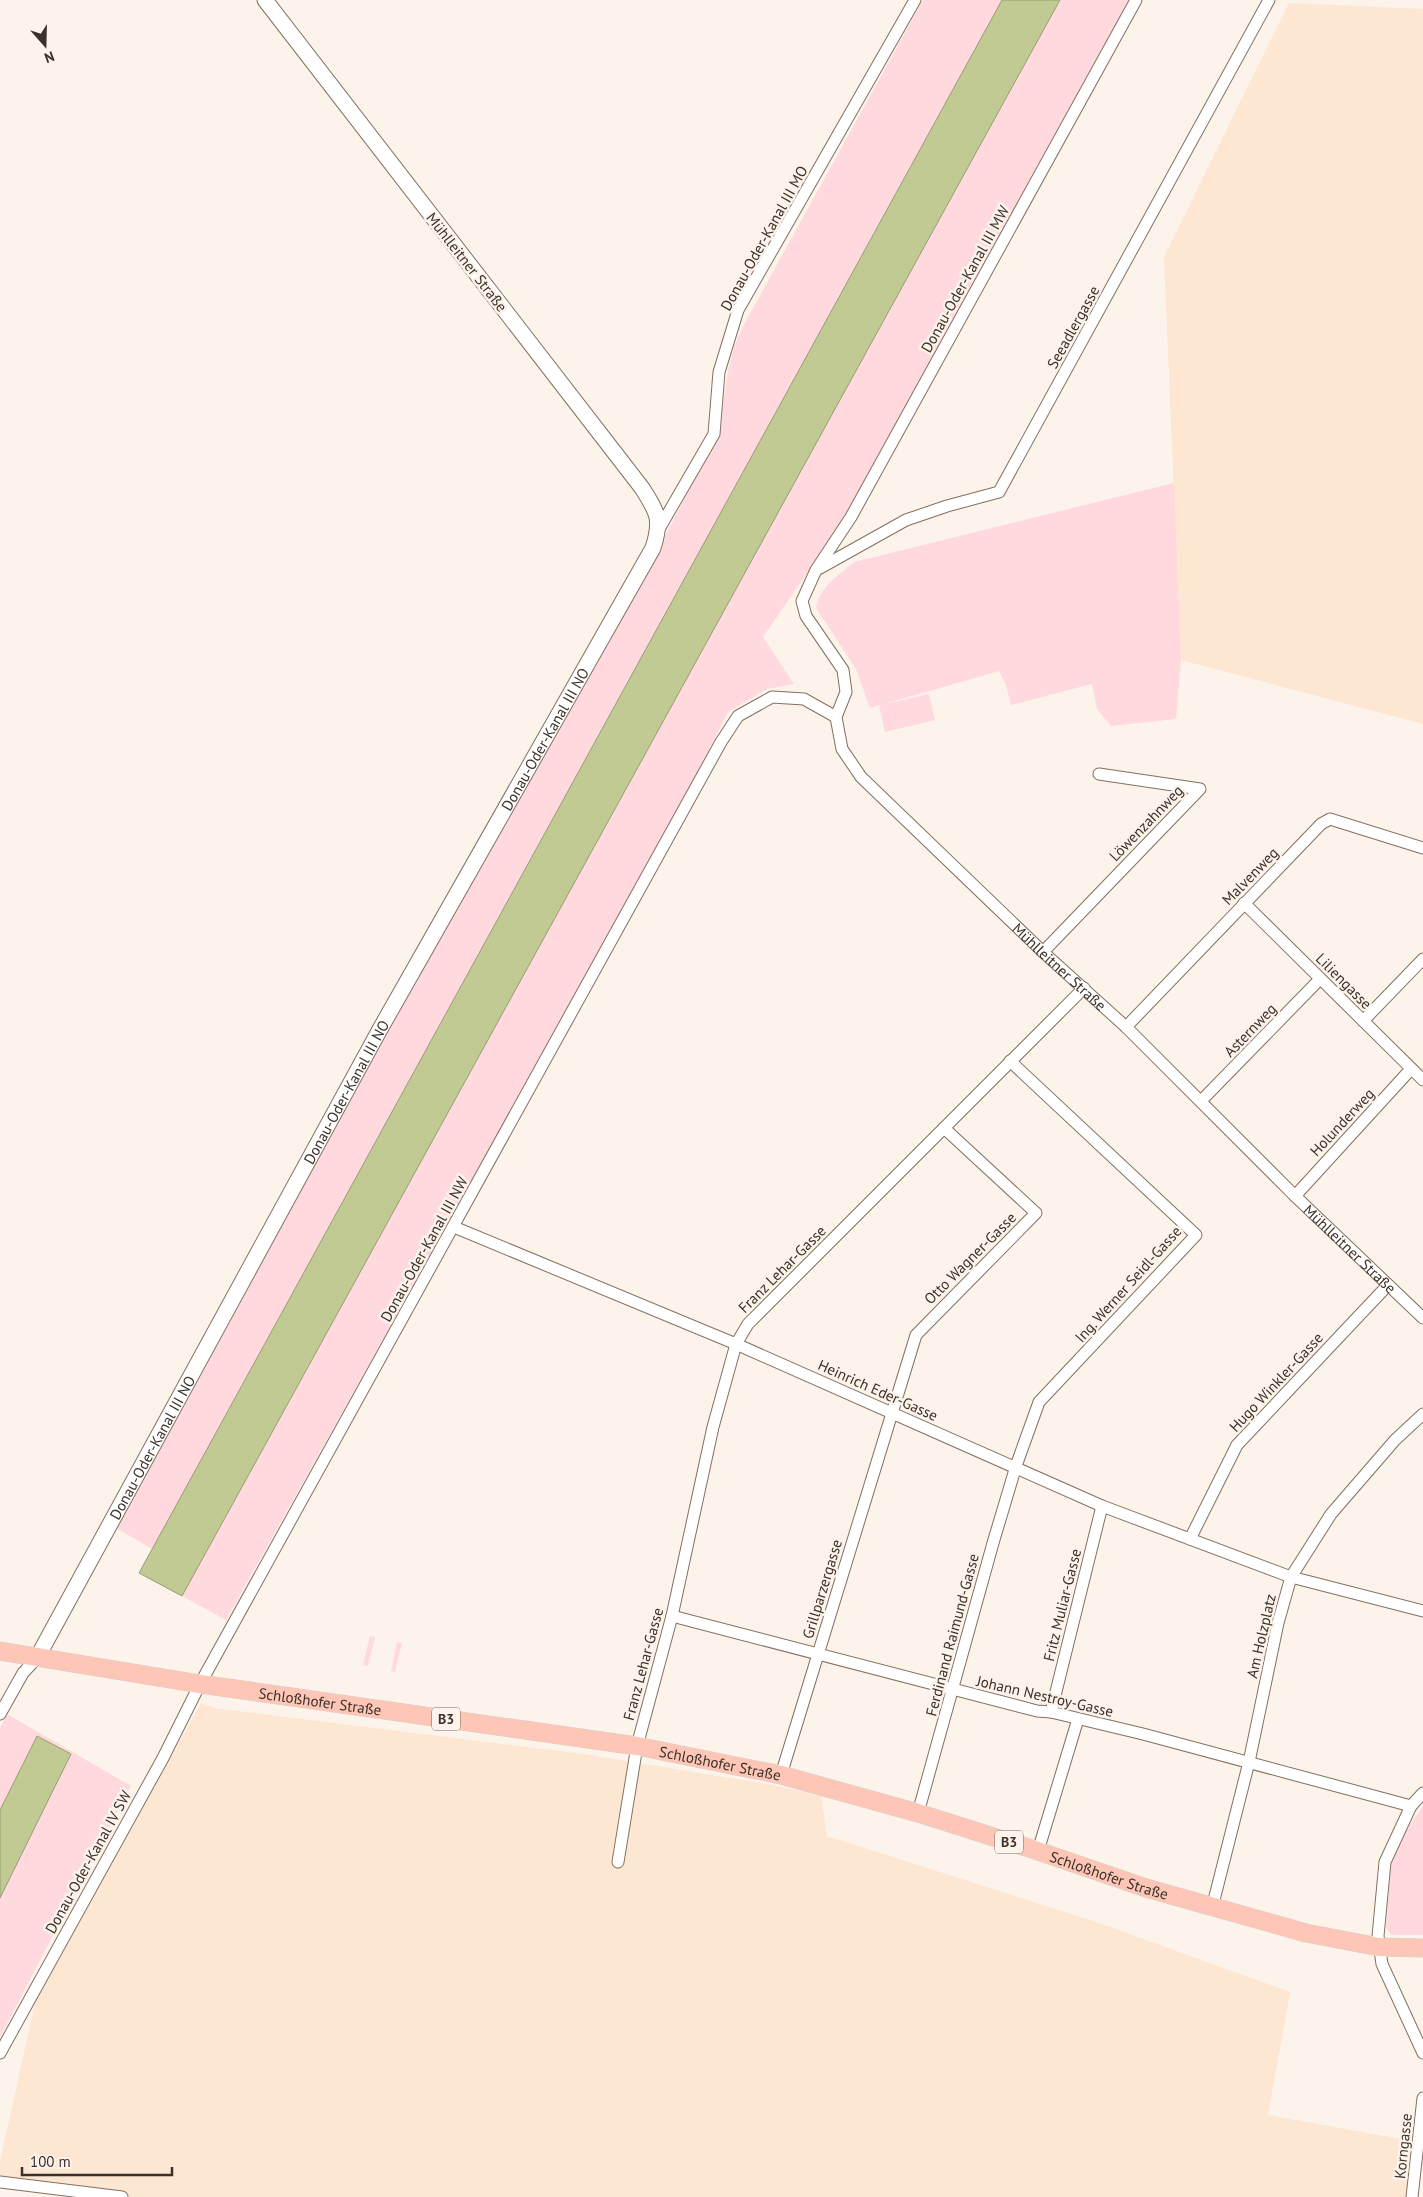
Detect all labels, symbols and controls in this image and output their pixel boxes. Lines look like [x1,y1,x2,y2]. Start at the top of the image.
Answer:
north arrow [20,20,70,70]
text: N [42,47,57,67]
street label: Donau-Oder-Kanal III MO [716,162,812,314]
street label: Donau-Oder-Kanal III MW [917,202,1014,356]
street label: Mühlleitner Straße [422,209,512,315]
street label: Seeadlergasse [1043,282,1103,372]
street label: Donau-Oder-Kanal III NO [497,664,593,814]
street label: Löwenzahnweg [1105,781,1187,865]
street label: Malvenweg [1218,843,1282,909]
street label: Mühlleitner Straße [1009,919,1111,1014]
street label: Liliengasse [1312,949,1376,1013]
street label: Asternweg [1220,999,1280,1061]
street label: Donau-Oder-Kanal III NO [299,1016,393,1167]
street label: Holunderweg [1306,1084,1378,1160]
street label: Donau-Oder-Kanal III NW [376,1172,472,1325]
street label: Mühlleitner Straße [1300,1200,1400,1297]
street label: Otto Wagner-Gasse [920,1208,1020,1308]
street label: Franz Lehar-Gasse [734,1221,830,1317]
street label: Ing. Werner Seidl-Gasse [1071,1222,1185,1346]
street label: Hugo Winkler-Gasse [1225,1328,1327,1436]
street label: Heinrich Eder-Gasse [815,1355,941,1425]
street label: Donau-Oder-Kanal III NO [105,1372,199,1523]
street label: Grillparzergasse [798,1537,846,1641]
street label: Fritz Muliar-Gasse [1039,1547,1085,1663]
street label: Ferdinand Raimund-Gasse [921,1552,983,1718]
street label: Am Holzplatz [1242,1592,1280,1680]
street label: Franz Lehar-Gasse [619,1605,667,1723]
street label: Johann Nestroy-Gasse [974,1671,1115,1721]
street label: Schloßhofer Straße [257,1683,383,1719]
road number: B3 [432,1708,460,1730]
street label: Schloßhofer Straße [658,1741,783,1784]
street label: Donau-Oder-Kanal IV SW [41,1787,135,1937]
road number: B3 [995,1830,1023,1854]
street label: Schloßhofer Straße [1047,1846,1170,1903]
street label: Korngasse [1390,2112,1416,2180]
scale bar [22,2144,172,2176]
text: 100 m [30,2152,71,2171]

